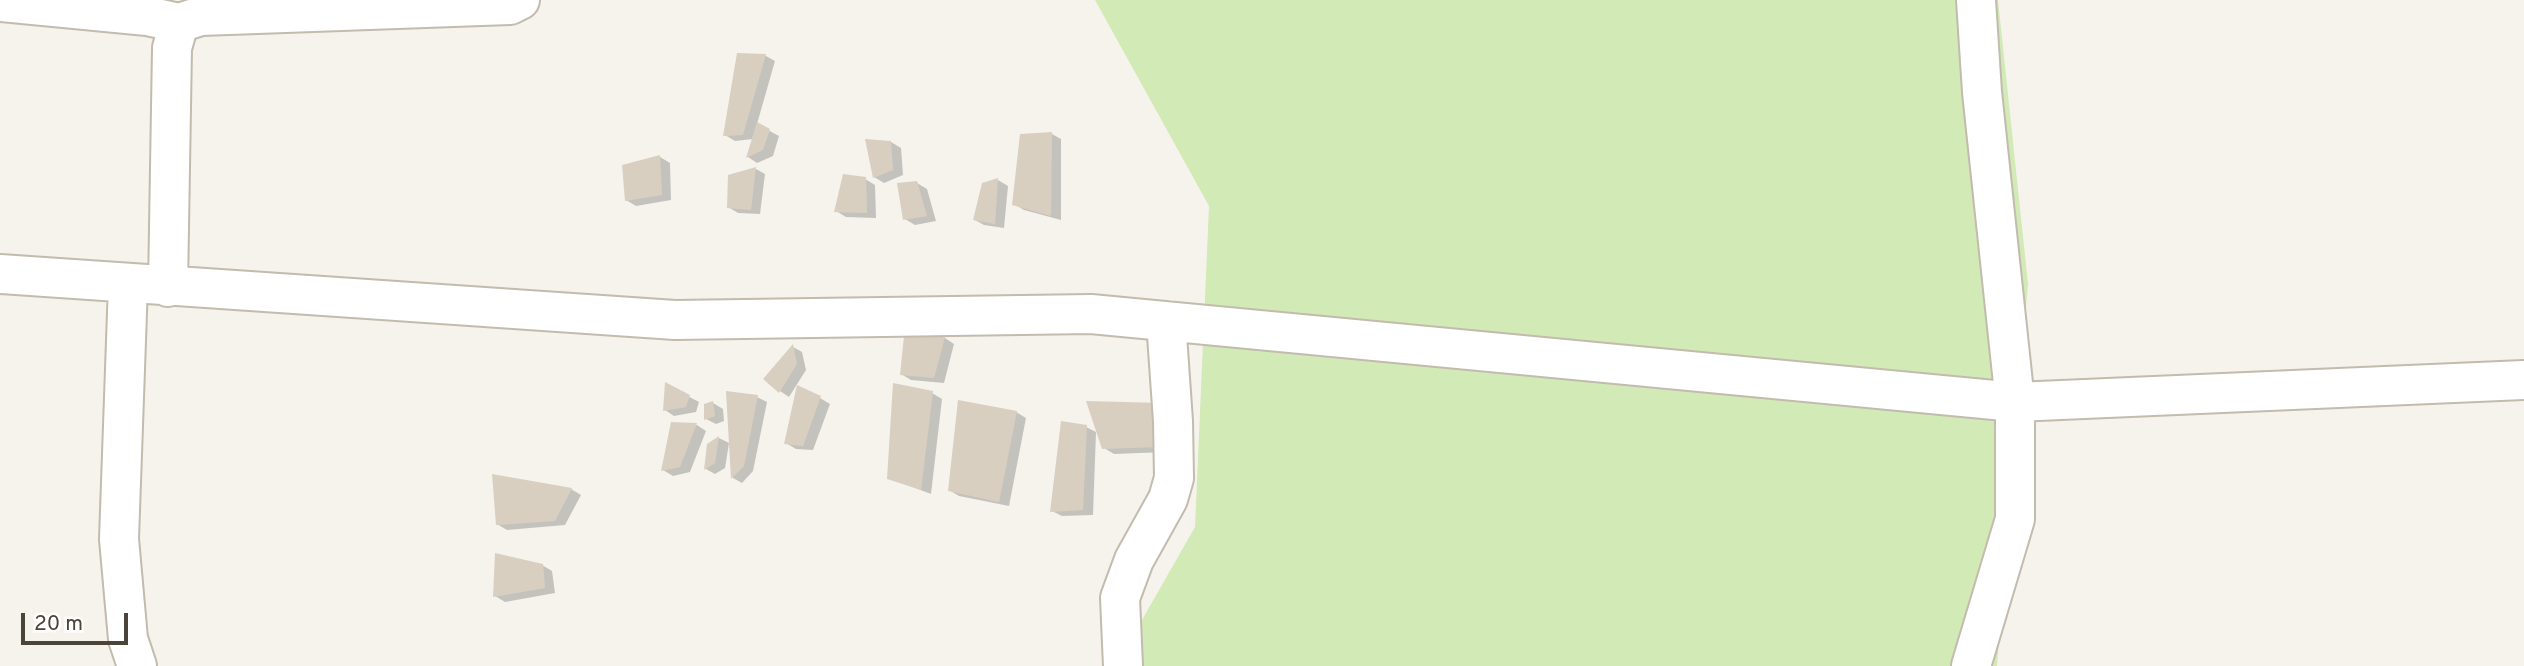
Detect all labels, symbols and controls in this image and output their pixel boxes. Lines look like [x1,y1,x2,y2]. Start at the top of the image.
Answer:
scale bar [24,600,131,644]
text: 20 m [34,611,83,638]

